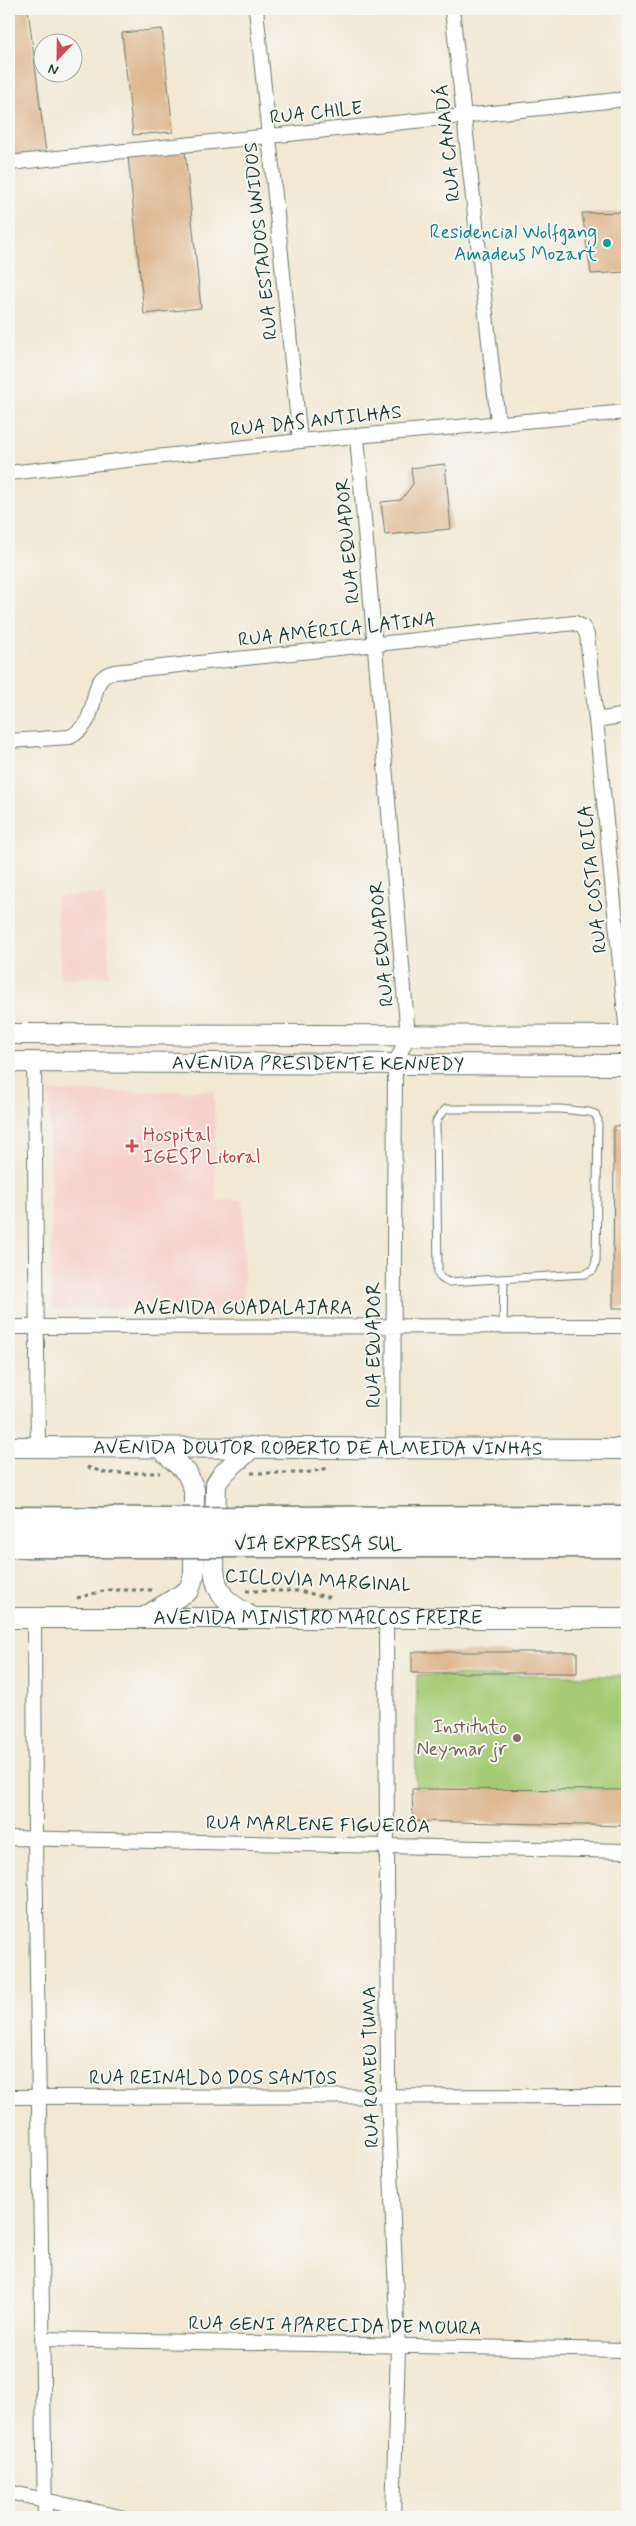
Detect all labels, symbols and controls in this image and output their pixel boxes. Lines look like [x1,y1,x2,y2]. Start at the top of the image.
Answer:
north arrow [32,32,82,82]
text: N [46,59,61,79]
street label: RUA CANADÁ [428,83,467,203]
street label: RUA CHILE [269,96,363,130]
street label: RUA ESTADOS UNIDOS [238,141,284,341]
place label: Residencial Wolfgang Amadeus Mozart [429,220,597,267]
marker: Residencial Wolfgang Amadeus Mozart [601,237,613,249]
street label: RUA DAS ANTILHAS [229,400,403,442]
street label: RUA EQUADOR [330,477,366,605]
street label: RUA AMÉRICA LATINA [237,606,437,653]
street label: RUA COSTA RICA [573,804,613,954]
street label: RUA EQUADOR [364,880,400,1008]
street label: AVENIDA PRESIDENTE KENNEDY [172,1050,465,1077]
place label: Hospital IGESP Litoral [143,1123,261,1170]
marker: Hospital IGESP Litoral [125,1139,139,1153]
street label: RUA EQUADOR [362,1282,387,1408]
street label: AVENIDA GUADALAJARA [134,1296,352,1321]
street label: AVENIDA DOUTOR ROBERTO DE ALMEIDA VINHAS [93,1435,543,1461]
street label: VIA EXPRESSA SUL [234,1532,402,1557]
street label: CICLOVIA MARGINAL [224,1564,412,1598]
street label: AVENIDA MINISTRO MARCOS FREIRE [154,1606,482,1631]
place label: Instituto Neymar jr [416,1715,507,1763]
marker: Instituto Neymar jr [511,1732,523,1744]
street label: RUA MARLENE FIGUERÔA [206,1811,430,1839]
street label: RUA ROMEU TUMA [357,1986,385,2148]
street label: RUA REINALDO DOS SANTOS [89,2066,337,2091]
street label: RUA GENI APARECIDA DE MOURA [188,2311,482,2341]

